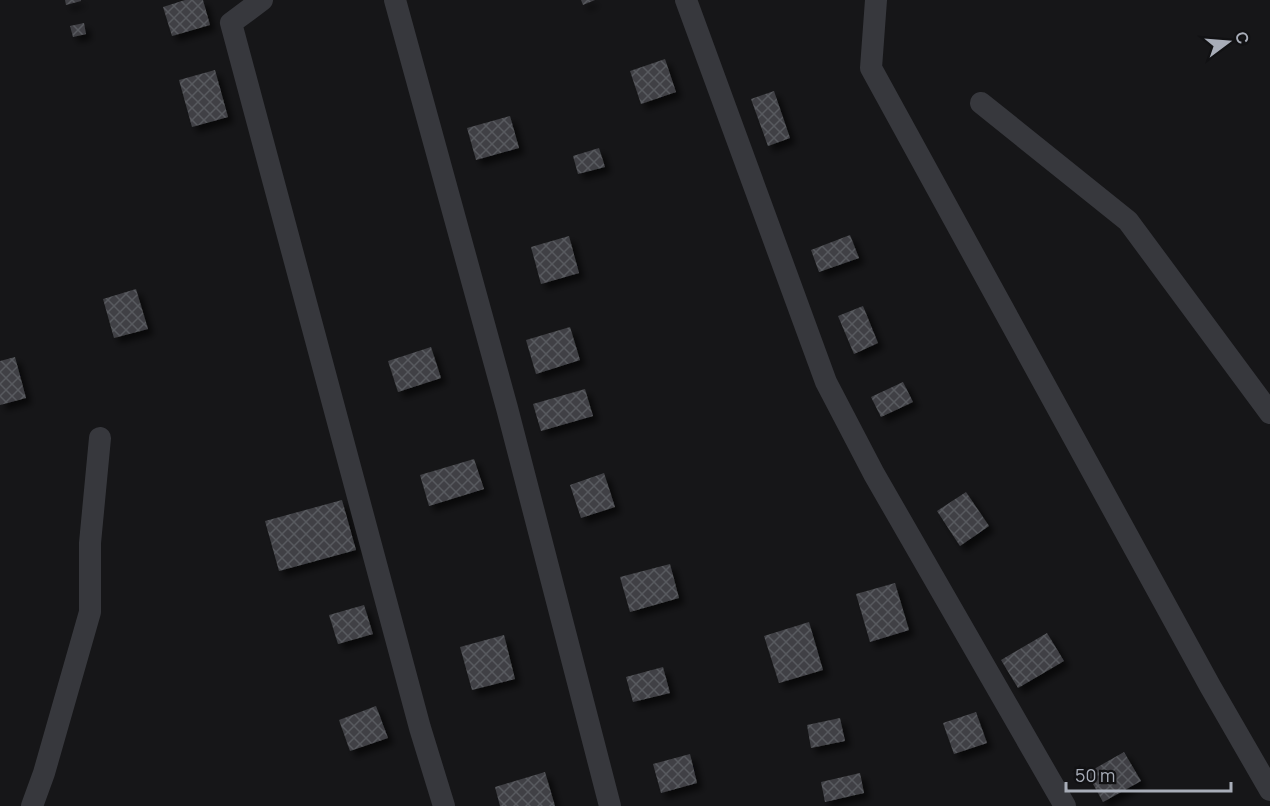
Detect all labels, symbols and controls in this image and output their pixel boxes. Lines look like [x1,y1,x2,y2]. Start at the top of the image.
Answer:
north arrow [1198,12,1258,72]
text: С [1230,29,1255,47]
scale bar [1066,755,1231,793]
text: 50 m [1075,763,1115,787]

